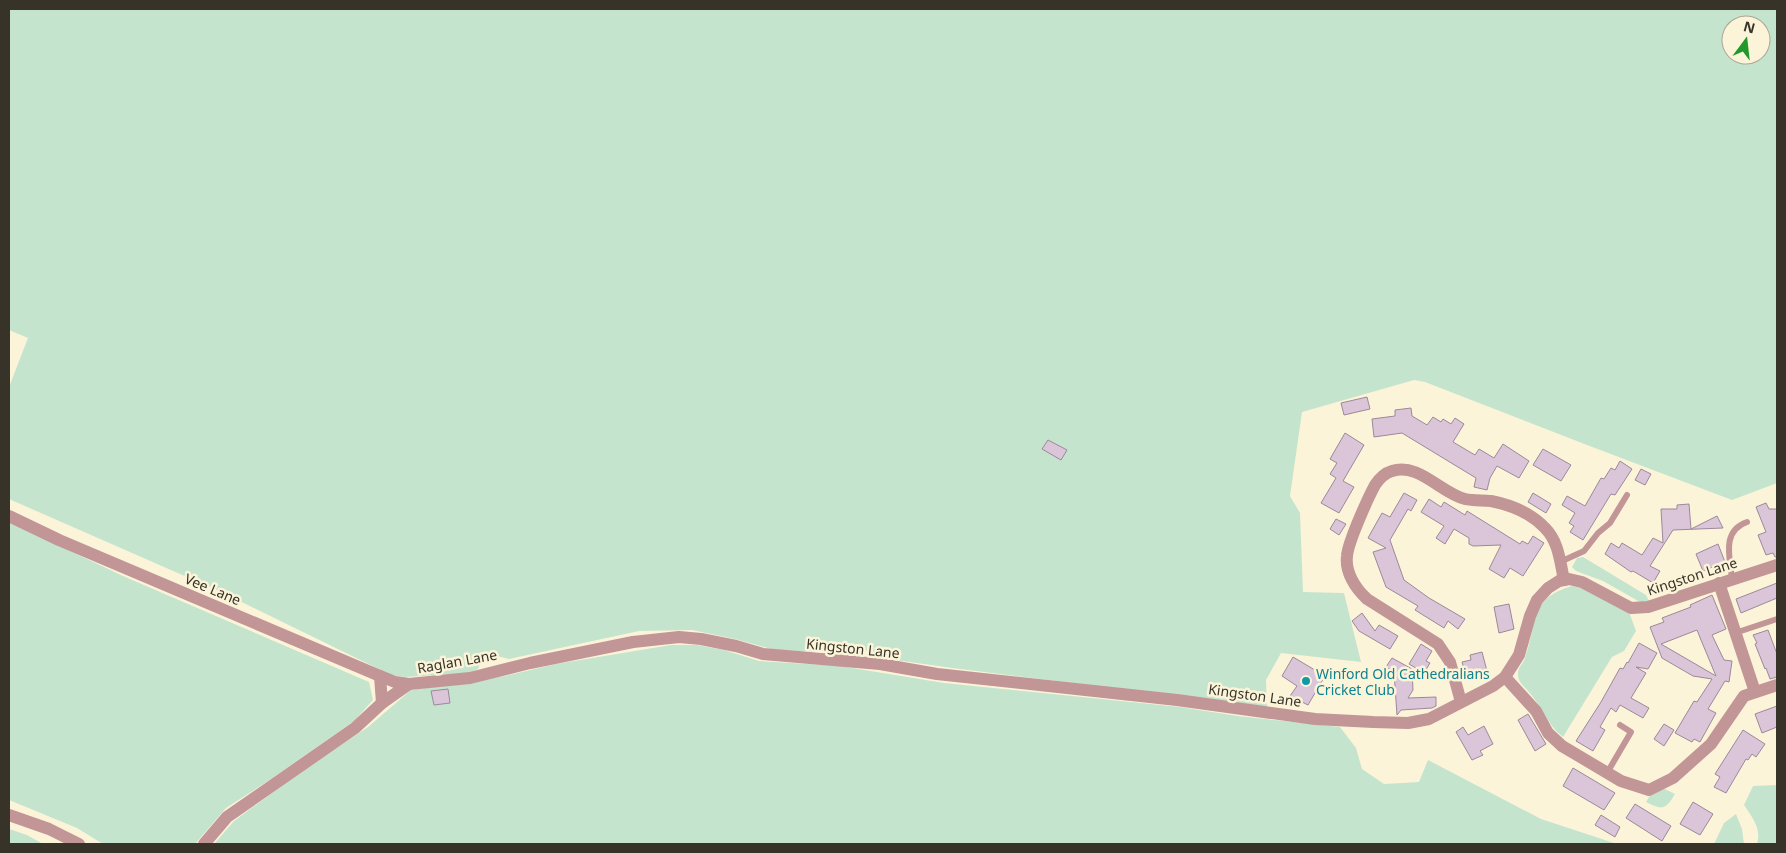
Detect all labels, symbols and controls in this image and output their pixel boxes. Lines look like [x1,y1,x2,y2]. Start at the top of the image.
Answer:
north arrow [1721,15,1771,65]
text: N [1742,16,1757,38]
street label: Kingston Lane [1644,552,1740,600]
street label: Vee Lane [182,569,244,609]
street label: Kingston Lane [805,634,901,662]
street label: Raglan Lane [416,645,498,677]
place label: Winford Old Cathedralians Cricket Club [1316,664,1490,699]
marker: Winford Old Cathedralians Cricket Club [1300,675,1312,687]
street label: Kingston Lane [1207,679,1303,711]

